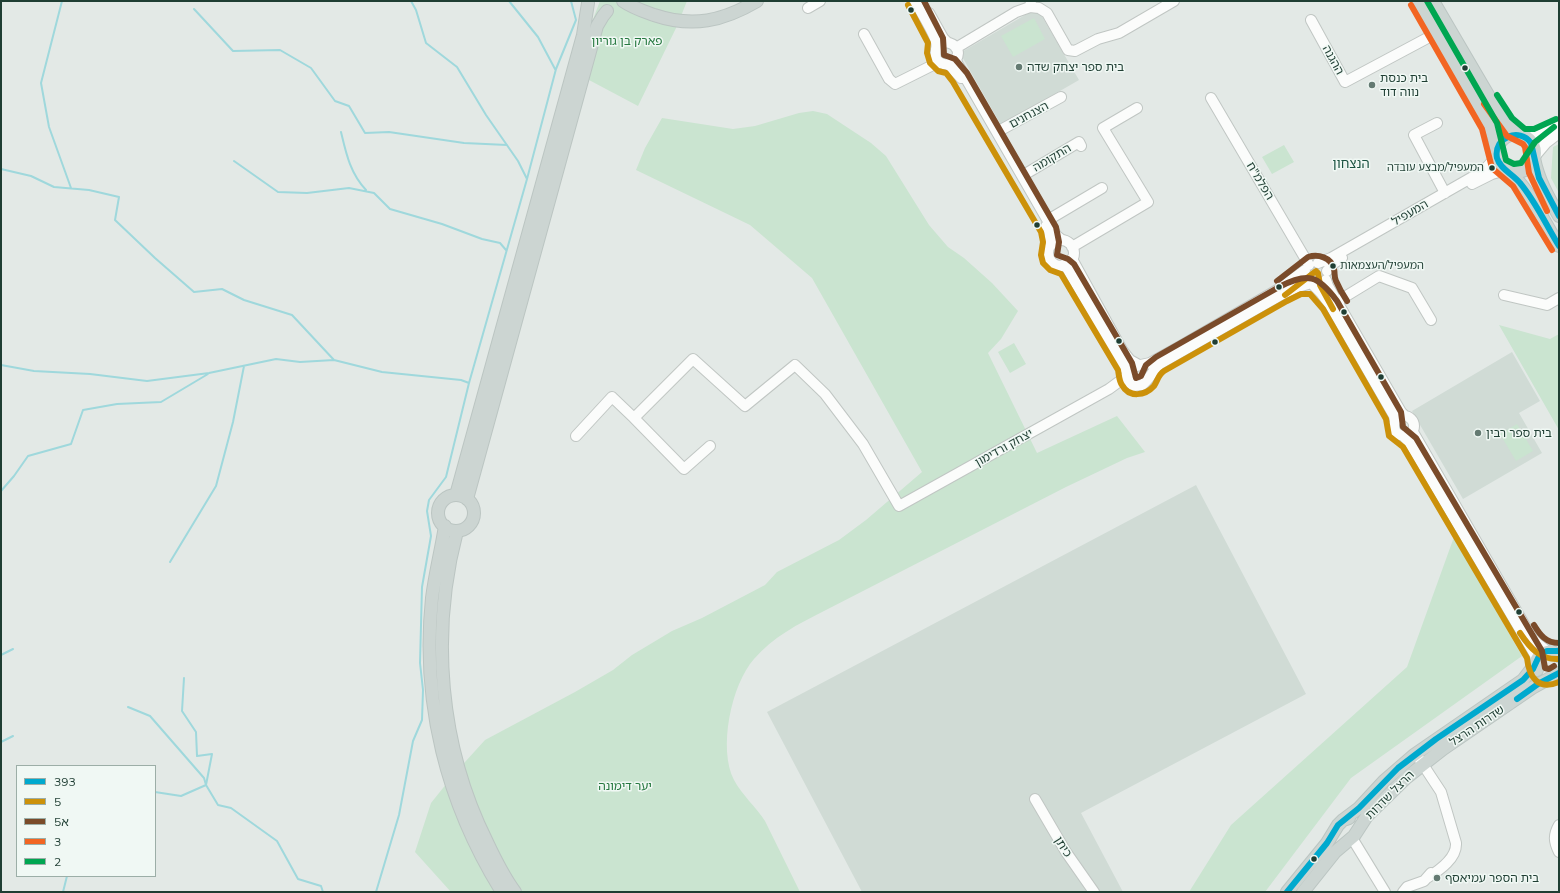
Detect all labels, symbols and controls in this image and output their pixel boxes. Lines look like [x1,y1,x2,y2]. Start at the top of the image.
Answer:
unlabelled marker [906,5,916,15]
park label: פארק בן גוריון [591,34,663,48]
street label: ההגנה [1319,43,1347,77]
place label: בית ספר יצחק שדה [1027,60,1124,74]
marker: בית ספר יצחק שדה [1014,62,1024,72]
unlabelled marker [1460,63,1470,73]
place label: בית כנסת נווה דוד [1380,71,1428,99]
marker: בית כנסת נווה דוד [1367,80,1377,90]
street label: הצנחנים [1007,99,1051,131]
street label: התקומה [1030,141,1074,175]
district label: הנצחון [1332,156,1370,172]
street label: הפלמ"ח [1243,160,1277,202]
place label: המעפיל/מבצע עובדה [1387,161,1484,175]
marker: המעפיל/מבצע עובדה [1487,163,1497,173]
street label: המעפיל [1389,197,1431,229]
unlabelled marker [1032,220,1042,230]
place label: המעפיל/העצמאות [1340,259,1424,273]
marker: המעפיל/העצמאות [1328,261,1338,271]
unlabelled marker [1274,282,1284,292]
unlabelled marker [1339,307,1349,317]
unlabelled marker [1114,336,1124,346]
unlabelled marker [1210,337,1220,347]
unlabelled marker [1376,372,1386,382]
street label: יצחק ורדימון [973,426,1035,470]
place label: בית ספר רבין [1486,426,1552,440]
marker: בית ספר רבין [1473,428,1483,438]
unlabelled marker [1514,607,1524,617]
street label: שדרות הרצל [1447,702,1507,750]
legend [16,765,156,877]
street label: הרצל שדרות [1363,768,1417,822]
text: 393 [54,774,76,789]
park label: יער דימונה [598,779,652,793]
text: 5 [54,794,61,809]
text: 5א [54,814,69,829]
text: 3 [54,834,61,849]
street label: כיתן [1051,834,1075,860]
text: 2 [54,854,61,869]
unlabelled marker [1309,854,1319,864]
place label: בית הספר עמיאסף [1445,871,1539,885]
marker: בית הספר עמיאסף [1432,873,1442,883]

